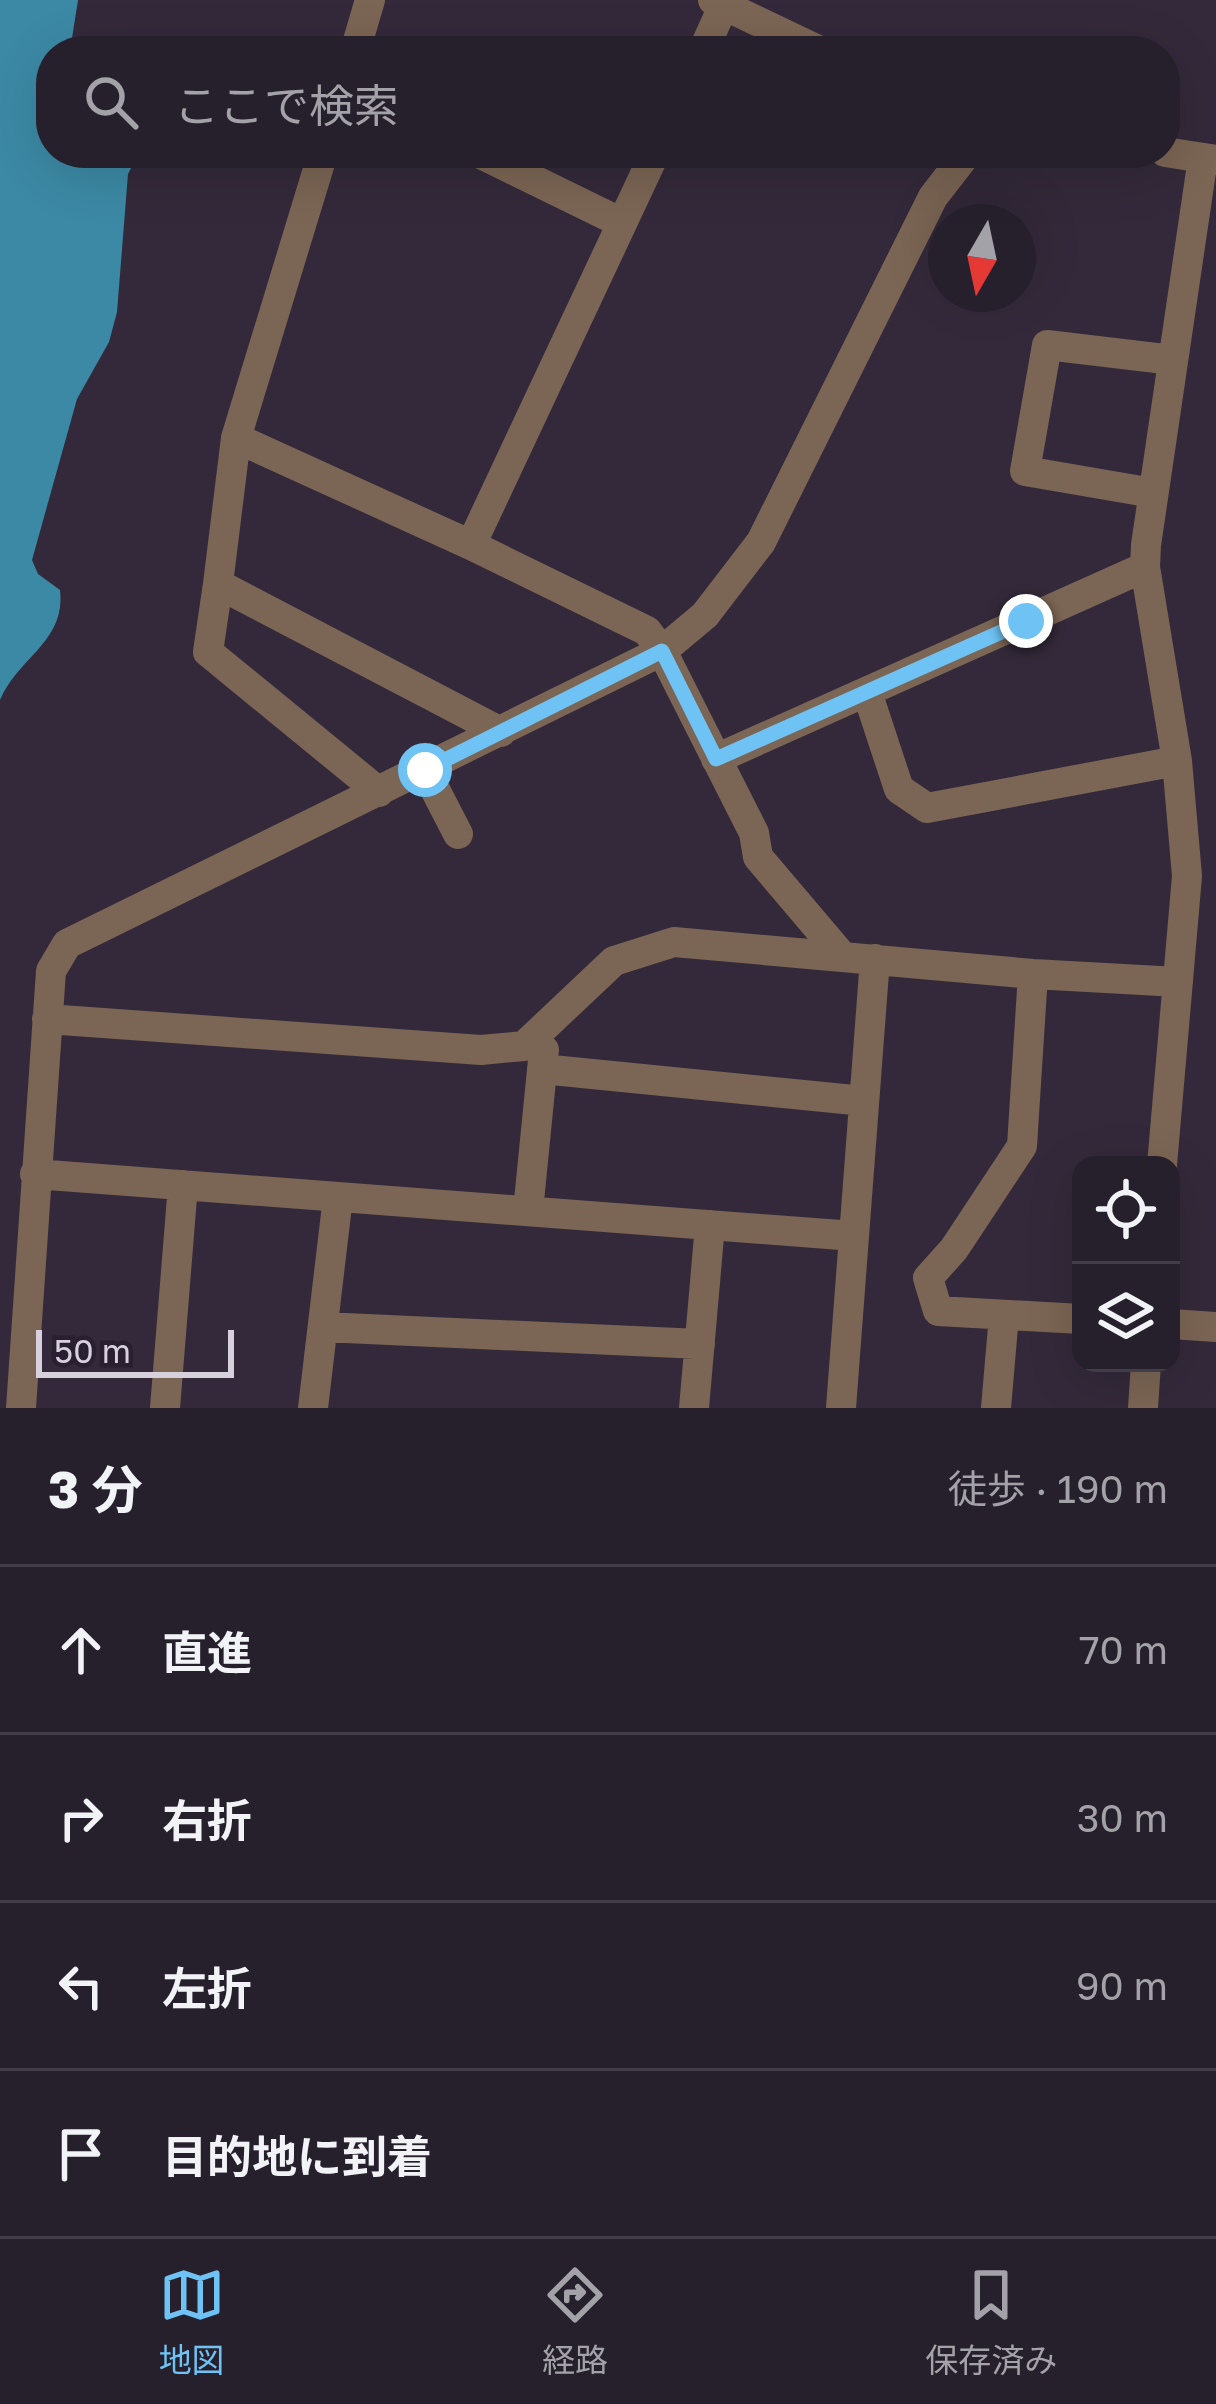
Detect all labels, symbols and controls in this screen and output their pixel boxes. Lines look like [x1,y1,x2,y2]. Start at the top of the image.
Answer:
search box [36,36,1180,168]
icon: search [78,69,144,135]
text: ここで検索 [174,78,399,132]
north arrow [928,204,1036,312]
route end [999,594,1053,648]
route start [398,743,452,797]
map controls [1072,1156,1180,1372]
button: locate [1072,1156,1180,1264]
button: layers [1072,1264,1180,1372]
scale bar [36,1324,234,1377]
text: 50 m [54,1331,131,1370]
text: 3 分 [48,1458,143,1519]
text: 徒歩 · 190 m [948,1465,1168,1512]
icon: ahead [48,1617,114,1683]
text: 直進 [162,1625,252,1679]
text: 70 m [1079,1626,1168,1673]
icon: right [48,1785,114,1851]
text: 右折 [162,1793,252,1847]
text: 30 m [1077,1794,1168,1841]
icon: left [48,1953,114,2019]
text: 左折 [162,1961,252,2015]
text: 90 m [1076,1962,1168,2009]
icon: arrive [48,2121,114,2187]
text: 目的地に到着 [162,2129,432,2183]
tab: 地図 [159,2262,225,2382]
tab: 経路 [542,2262,608,2382]
tab: 保存済み [925,2262,1057,2382]

